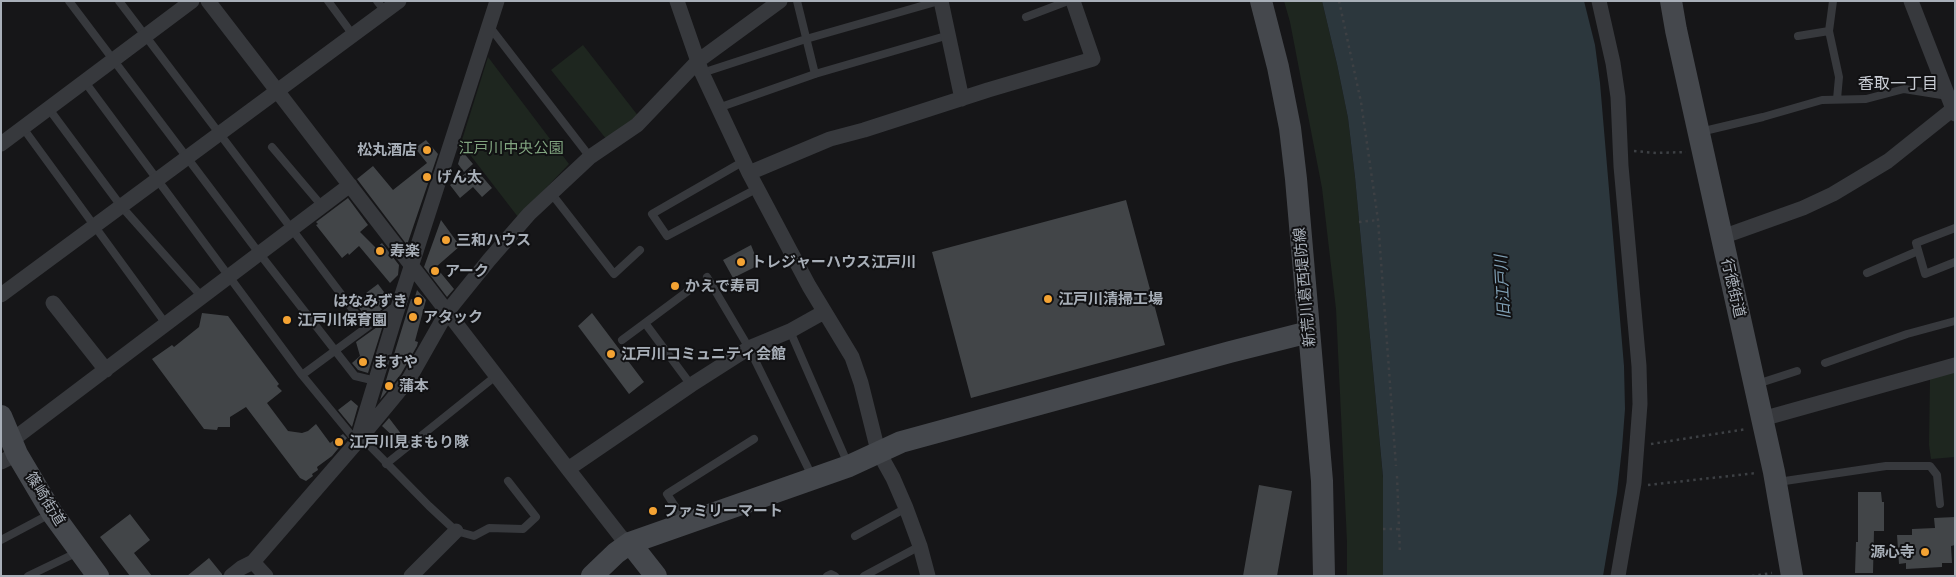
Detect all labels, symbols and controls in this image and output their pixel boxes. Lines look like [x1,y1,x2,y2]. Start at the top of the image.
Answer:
district label: 香取一丁目 [1858,74,1938,94]
park label: 江戸川中央公園 [459,139,563,157]
place label: 松丸酒店 [357,141,417,159]
marker: 松丸酒店 [421,144,433,156]
place label: げん太 [437,168,482,186]
marker: げん太 [421,171,433,183]
street label: 新荒川葛西堤防線 [1291,226,1319,348]
place label: 三和ハウス [456,231,531,249]
marker: 三和ハウス [440,234,452,246]
place label: 寿楽 [390,242,420,260]
marker: 寿楽 [374,245,386,257]
place label: トレジャーハウス江戸川 [751,253,916,271]
water label: 旧江戸川 [1492,255,1514,319]
marker: トレジャーハウス江戸川 [735,256,747,268]
street label: 行徳街道 [1717,257,1749,319]
place label: アーク [445,262,489,280]
marker: アーク [429,265,441,277]
place label: かえで寿司 [685,277,760,295]
marker: かえで寿司 [669,280,681,292]
place label: 江戸川清掃工場 [1058,290,1163,308]
place label: はなみずき [333,292,408,310]
marker: 江戸川清掃工場 [1042,293,1054,305]
marker: はなみずき [412,295,424,307]
place label: アタック [423,308,483,326]
place label: 江戸川保育園 [297,311,387,329]
marker: アタック [407,311,419,323]
marker: 江戸川保育園 [281,314,293,326]
place label: 江戸川コミュニティ会館 [621,345,786,363]
marker: 江戸川コミュニティ会館 [605,348,617,360]
place label: ますや [373,353,418,371]
marker: ますや [357,356,369,368]
place label: 蒲本 [399,377,429,395]
marker: 蒲本 [383,380,395,392]
place label: 江戸川見まもり隊 [349,433,469,451]
marker: 江戸川見まもり隊 [333,436,345,448]
street label: 篠崎街道 [21,469,69,529]
place label: ファミリーマート [663,502,783,520]
marker: ファミリーマート [647,505,659,517]
place label: 源心寺 [1870,543,1915,561]
marker: 源心寺 [1919,546,1931,558]

